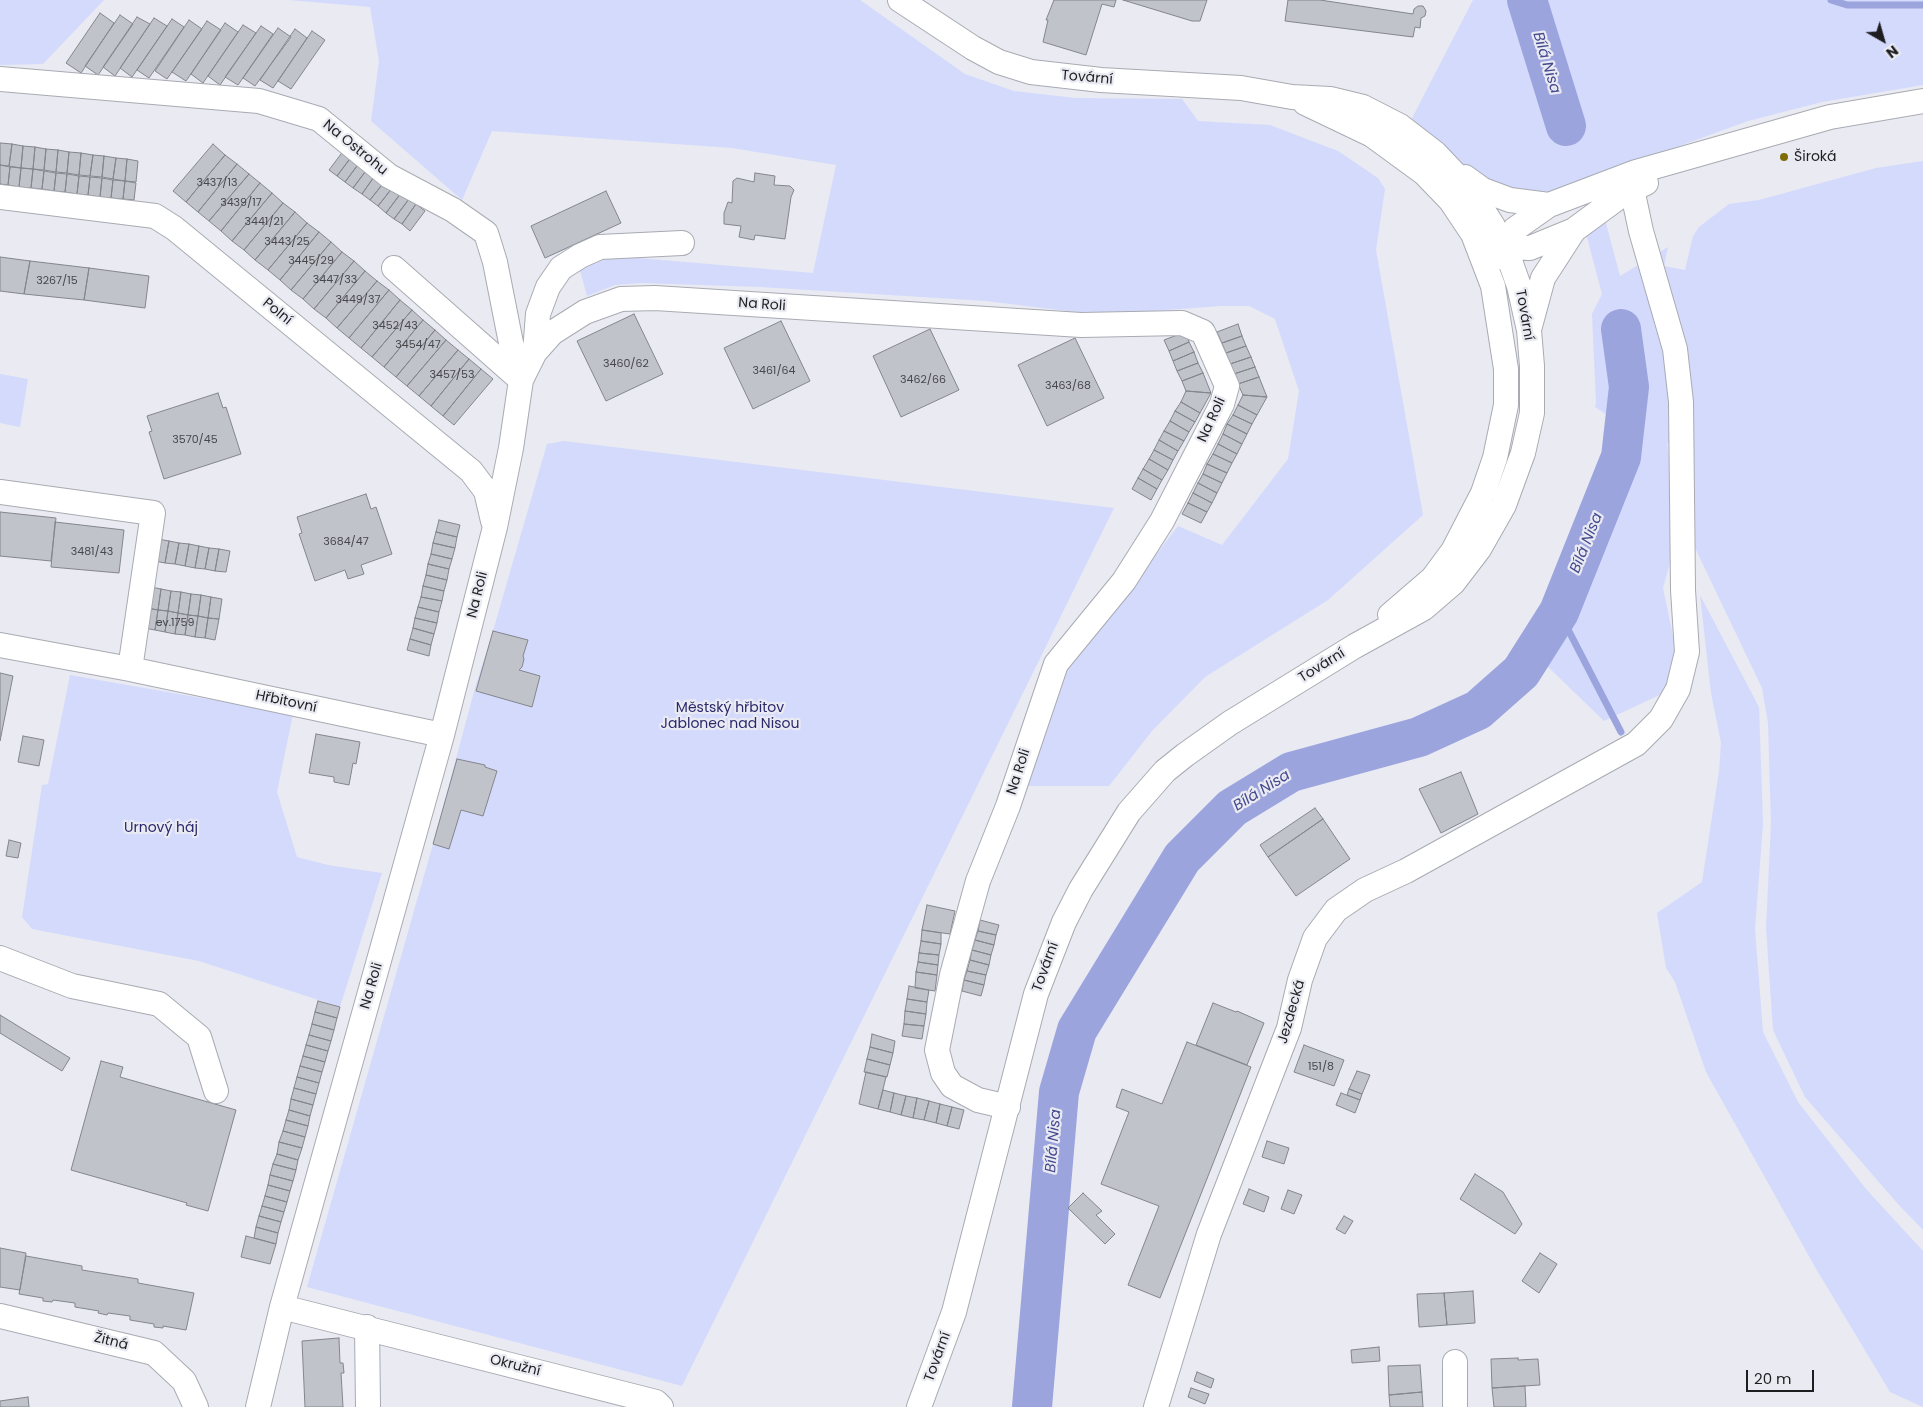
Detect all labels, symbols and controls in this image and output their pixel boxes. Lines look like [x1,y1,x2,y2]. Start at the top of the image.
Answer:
north arrow [1858,15,1908,65]
water label: Bílá Nisa [1528,30,1564,96]
text: N [1882,41,1903,63]
street label: Tovární [1061,67,1113,89]
street label: Na Ostrohu [319,117,391,179]
place label: Široká [1794,149,1837,165]
marker: Široká [1778,151,1790,163]
house number: 3437/13 [196,176,238,190]
house number: 3439/17 [220,196,262,210]
house number: 3441/21 [245,215,283,229]
house number: 3443/25 [264,235,310,249]
house number: 3445/29 [288,254,334,268]
house number: 3447/33 [313,273,357,287]
house number: 3267/15 [36,274,78,288]
street label: Tovární [1511,288,1537,342]
house number: 3449/37 [336,293,380,307]
street label: Polní [259,295,295,329]
street label: Na Roli [738,295,786,315]
house number: 3452/43 [372,319,418,333]
house number: 3454/47 [395,338,441,352]
house number: 3460/62 [603,357,649,371]
house number: 3461/64 [752,364,796,378]
house number: 3457/53 [430,368,474,382]
house number: 3462/66 [900,373,946,387]
house number: 3463/68 [1045,379,1091,393]
street label: Na Roli [1194,395,1230,445]
house number: 3570/45 [172,433,218,447]
water label: Bílá Nisa [1567,510,1607,576]
house number: 3684/47 [323,535,369,549]
house number: 3481/43 [71,545,113,559]
street label: Na Roli [464,570,492,620]
house number: ev.1759 [156,616,194,630]
street label: Tovární [1296,645,1348,687]
street label: Hřbitovní [254,687,318,717]
park label: Městský hřbitov Jablonec nad Nisou [661,700,799,732]
street label: Na Roli [1004,747,1034,797]
water label: Bílá Nisa [1230,767,1294,815]
park label: Urnový háj [124,820,198,836]
street label: Tovární [1029,940,1063,994]
street label: Na Roli [357,961,387,1011]
street label: Jezdecká [1275,978,1309,1046]
house number: 151/8 [1308,1060,1334,1074]
water label: Bílá Nisa [1042,1109,1066,1173]
street label: Žitná [92,1330,130,1354]
street label: Tovární [921,1330,955,1384]
street label: Okružní [488,1352,542,1380]
scale bar [1748,1360,1816,1392]
text: 20 m [1754,1368,1792,1389]

